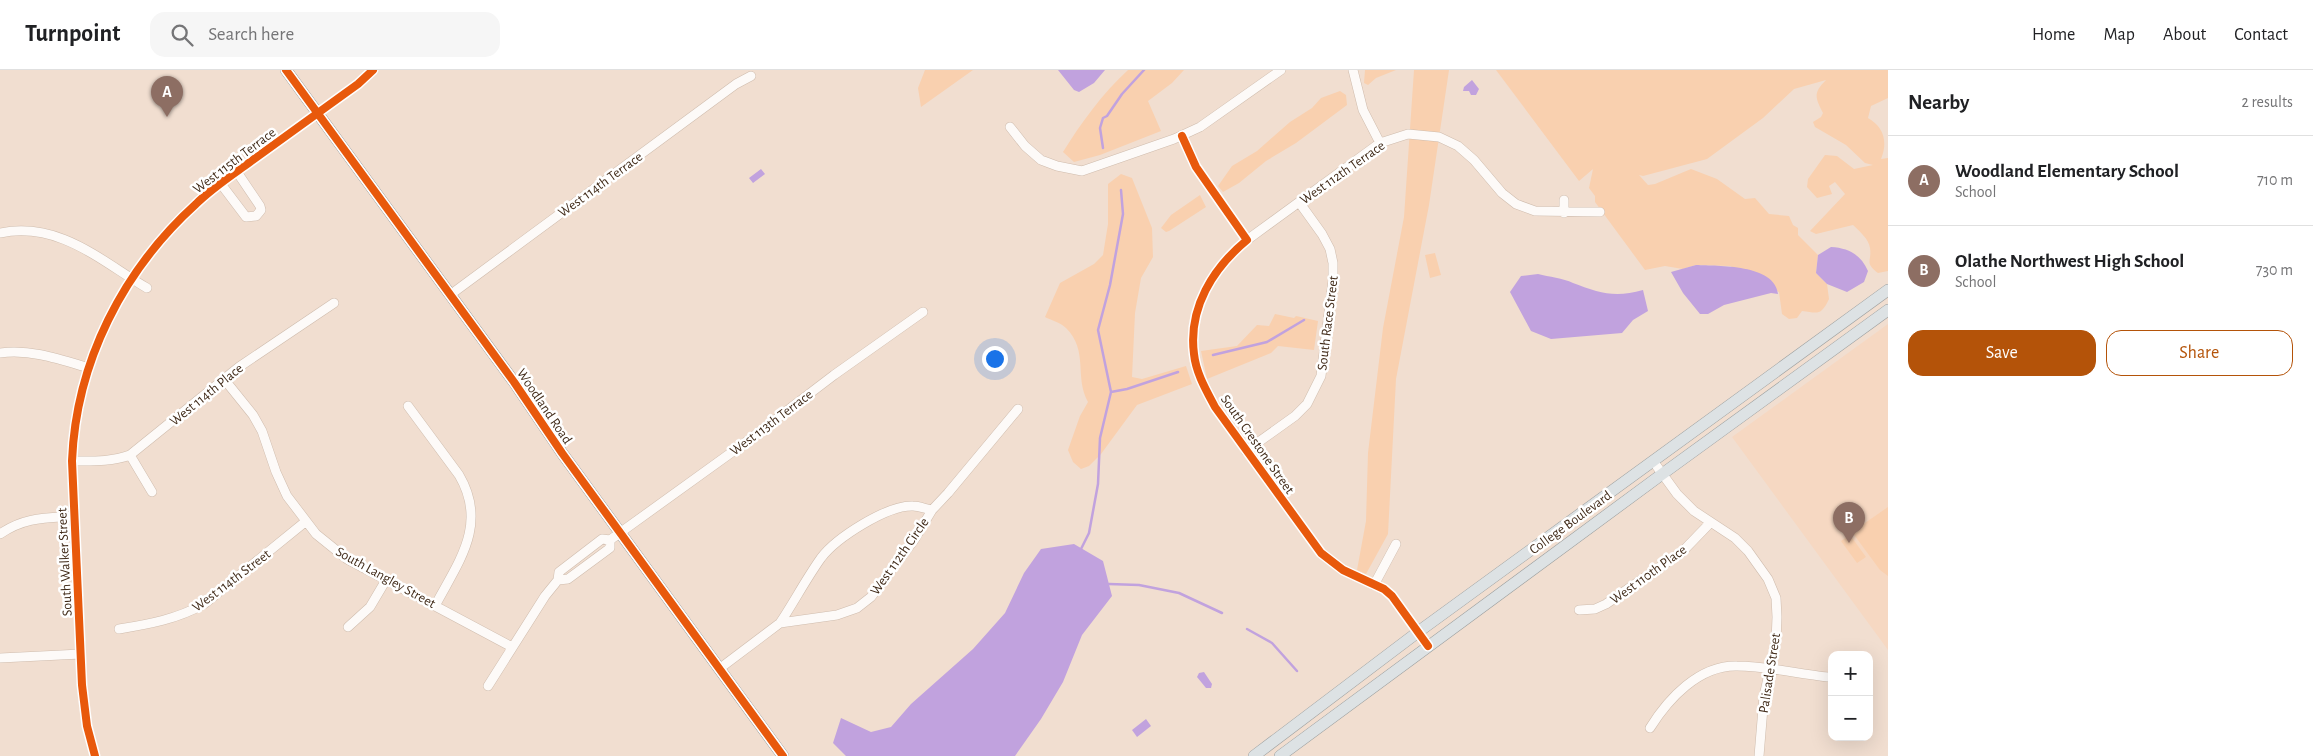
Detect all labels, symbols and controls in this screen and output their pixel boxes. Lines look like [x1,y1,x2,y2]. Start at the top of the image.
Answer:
search box [150,12,500,57]
icon: search [168,21,196,49]
text: Turnpoint [25,22,120,46]
text: Search here [208,25,294,44]
text: Home [2032,26,2075,44]
text: Map [2103,26,2135,44]
text: About [2163,26,2206,44]
text: Contact [2234,26,2288,44]
pin: A [151,76,183,117]
text: Nearby [1908,92,1969,113]
text: 2 results [2241,94,2293,110]
street label: West 115th Terrace [191,125,279,196]
street label: West 112th Terrace [1298,138,1388,207]
street label: West 114th Terrace [556,150,645,220]
text: Woodland Elementary School [1955,162,2179,181]
text: A [1919,172,1929,188]
text: 710 m [2257,172,2293,188]
text: School [1955,184,1996,200]
text: Olathe Northwest High School [1955,252,2184,271]
text: B [1919,262,1929,278]
text: 730 m [2256,262,2293,278]
street label: South Race Street [1315,274,1341,371]
text: School [1955,274,1996,290]
button: Save [1908,330,2096,376]
button: Share [2106,330,2293,376]
your location [982,346,1008,372]
street label: West 114th Place [167,361,246,428]
street label: Woodland Road [514,366,574,447]
street label: West 113th Terrace [728,387,815,458]
street label: South Crestone Street [1218,392,1297,497]
street label: College Boulevard [1527,488,1614,557]
pin: B [1833,502,1865,543]
street label: South Walker Street [55,507,75,616]
street label: West 112th Circle [868,515,932,598]
street label: West 110th Place [1608,543,1689,607]
street label: South Langley Street [333,545,438,611]
street label: West 114th Street [190,547,274,615]
street label: Palisade Street [1757,632,1783,714]
map controls [1828,651,1873,741]
button: + [1828,651,1873,696]
button: − [1828,696,1873,741]

